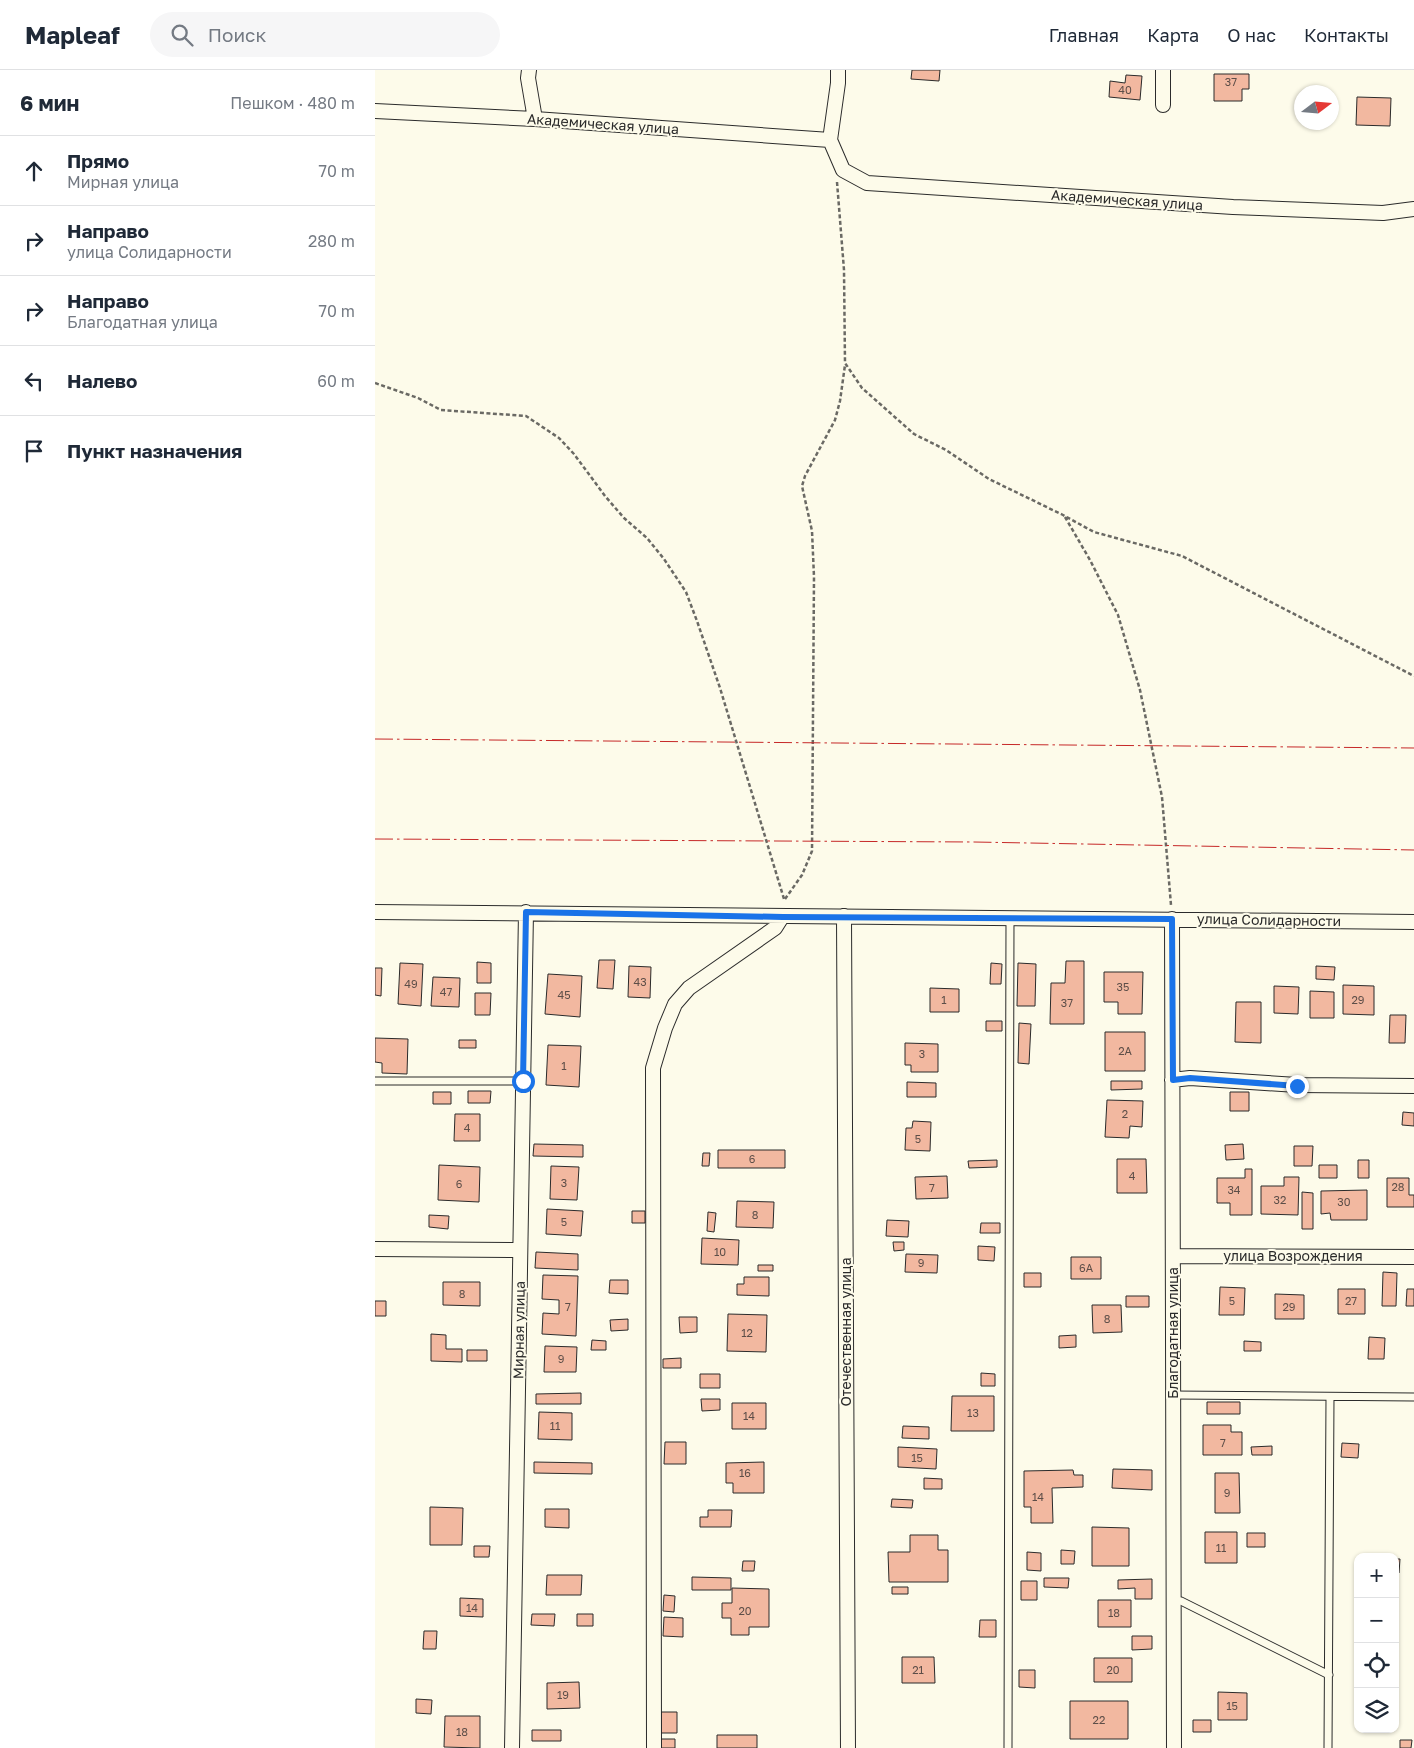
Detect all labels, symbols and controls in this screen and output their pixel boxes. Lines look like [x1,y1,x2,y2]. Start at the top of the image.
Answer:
search box [150,12,500,57]
text: Mapleaf [25,20,120,49]
icon: search [168,21,196,49]
text: Поиск [208,23,266,46]
text: Главная [1049,24,1119,46]
text: Карта [1147,24,1199,46]
text: О нас [1227,24,1276,46]
text: Контакты [1304,24,1389,46]
house number: 37 [1225,75,1237,88]
house number: 40 [1118,83,1132,96]
north arrow [1294,85,1339,130]
text: 6 мин [20,90,79,116]
text: Пешком · 480 m [230,93,355,113]
street label: Академическая улица [527,110,680,137]
text: Прямо [67,149,129,172]
icon: ahead [20,157,48,185]
text: 70 m [318,161,355,181]
text: Мирная улица [67,172,179,192]
street label: Академическая улица [1051,186,1204,213]
text: Направо [67,219,149,242]
icon: right [20,227,48,255]
text: 280 m [308,231,355,251]
text: улица Солидарности [67,242,232,262]
text: Направо [67,289,149,312]
icon: right [20,297,48,325]
text: 70 m [318,301,355,321]
text: Благодатная улица [67,312,218,332]
icon: left [20,367,48,395]
text: Налево [67,369,137,392]
text: 60 m [317,371,355,391]
icon: arrive [20,437,48,465]
text: Пункт назначения [67,439,242,462]
street label: улица Солидарности [1197,910,1341,929]
house number: 43 [633,975,647,988]
house number: 49 [404,977,418,990]
house number: 35 [1117,980,1129,993]
house number: 47 [440,985,452,998]
house number: 45 [557,988,571,1001]
house number: 1 [941,993,947,1006]
house number: 29 [1351,993,1365,1006]
house number: 37 [1061,996,1073,1009]
house number: 2А [1118,1044,1133,1057]
house number: 3 [919,1047,925,1060]
house number: 1 [561,1059,567,1072]
route start [512,1070,535,1093]
route end [1286,1075,1309,1098]
house number: 2 [1122,1107,1128,1120]
house number: 4 [464,1121,471,1134]
house number: 5 [915,1132,921,1145]
house number: 6 [749,1152,756,1165]
house number: 4 [1129,1169,1136,1182]
house number: 3 [561,1176,567,1189]
house number: 6 [456,1177,463,1190]
house number: 28 [1391,1180,1405,1193]
house number: 7 [929,1181,935,1194]
house number: 34 [1227,1183,1241,1196]
house number: 32 [1274,1193,1286,1206]
house number: 30 [1337,1195,1351,1208]
house number: 8 [752,1208,759,1221]
house number: 5 [561,1215,567,1228]
house number: 10 [714,1245,726,1258]
street label: улица Возрождения [1223,1247,1363,1264]
house number: 9 [918,1256,924,1269]
street label: Отечественная улица [837,1257,854,1407]
house number: 6А [1079,1261,1094,1274]
street label: Благодатная улица [1164,1267,1181,1399]
street label: Мирная улица [509,1281,528,1379]
house number: 8 [459,1287,466,1300]
house number: 5 [1229,1294,1235,1307]
house number: 27 [1345,1294,1357,1307]
house number: 7 [565,1300,571,1313]
house number: 29 [1282,1300,1296,1313]
house number: 8 [1104,1312,1111,1325]
house number: 12 [741,1326,753,1339]
house number: 9 [558,1352,564,1365]
house number: 13 [967,1406,979,1419]
house number: 14 [743,1409,755,1422]
house number: 11 [550,1419,560,1432]
house number: 7 [1220,1436,1226,1449]
house number: 15 [911,1451,923,1464]
house number: 16 [739,1466,751,1479]
house number: 9 [1224,1486,1230,1499]
house number: 14 [1032,1490,1044,1503]
house number: 11 [1216,1541,1226,1554]
map controls [1354,1553,1399,1733]
button: + [1354,1553,1399,1598]
button: − [1354,1598,1399,1643]
house number: 14 [466,1601,478,1614]
house number: 20 [738,1604,752,1617]
house number: 18 [1108,1606,1120,1619]
button: locate [1354,1643,1399,1688]
house number: 21 [912,1663,924,1676]
house number: 20 [1106,1663,1120,1676]
house number: 19 [557,1688,569,1701]
button: layers [1354,1688,1399,1733]
house number: 15 [1226,1699,1238,1712]
house number: 22 [1093,1713,1105,1726]
house number: 18 [456,1725,468,1738]

